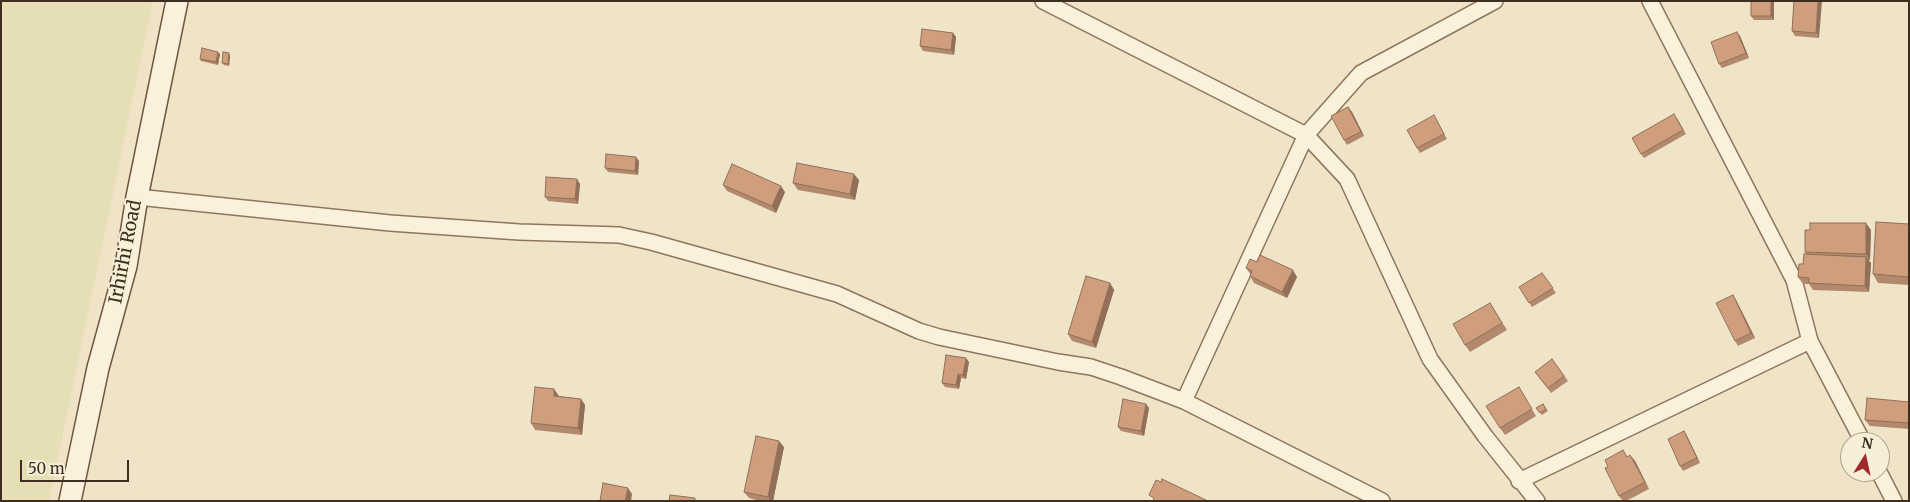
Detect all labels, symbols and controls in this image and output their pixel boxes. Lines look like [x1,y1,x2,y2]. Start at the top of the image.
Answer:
street label: Irhirhi Road [105,198,147,306]
north arrow [1840,432,1890,482]
text: N [1860,433,1874,453]
scale bar [22,450,131,482]
text: 50 m [28,459,65,478]

